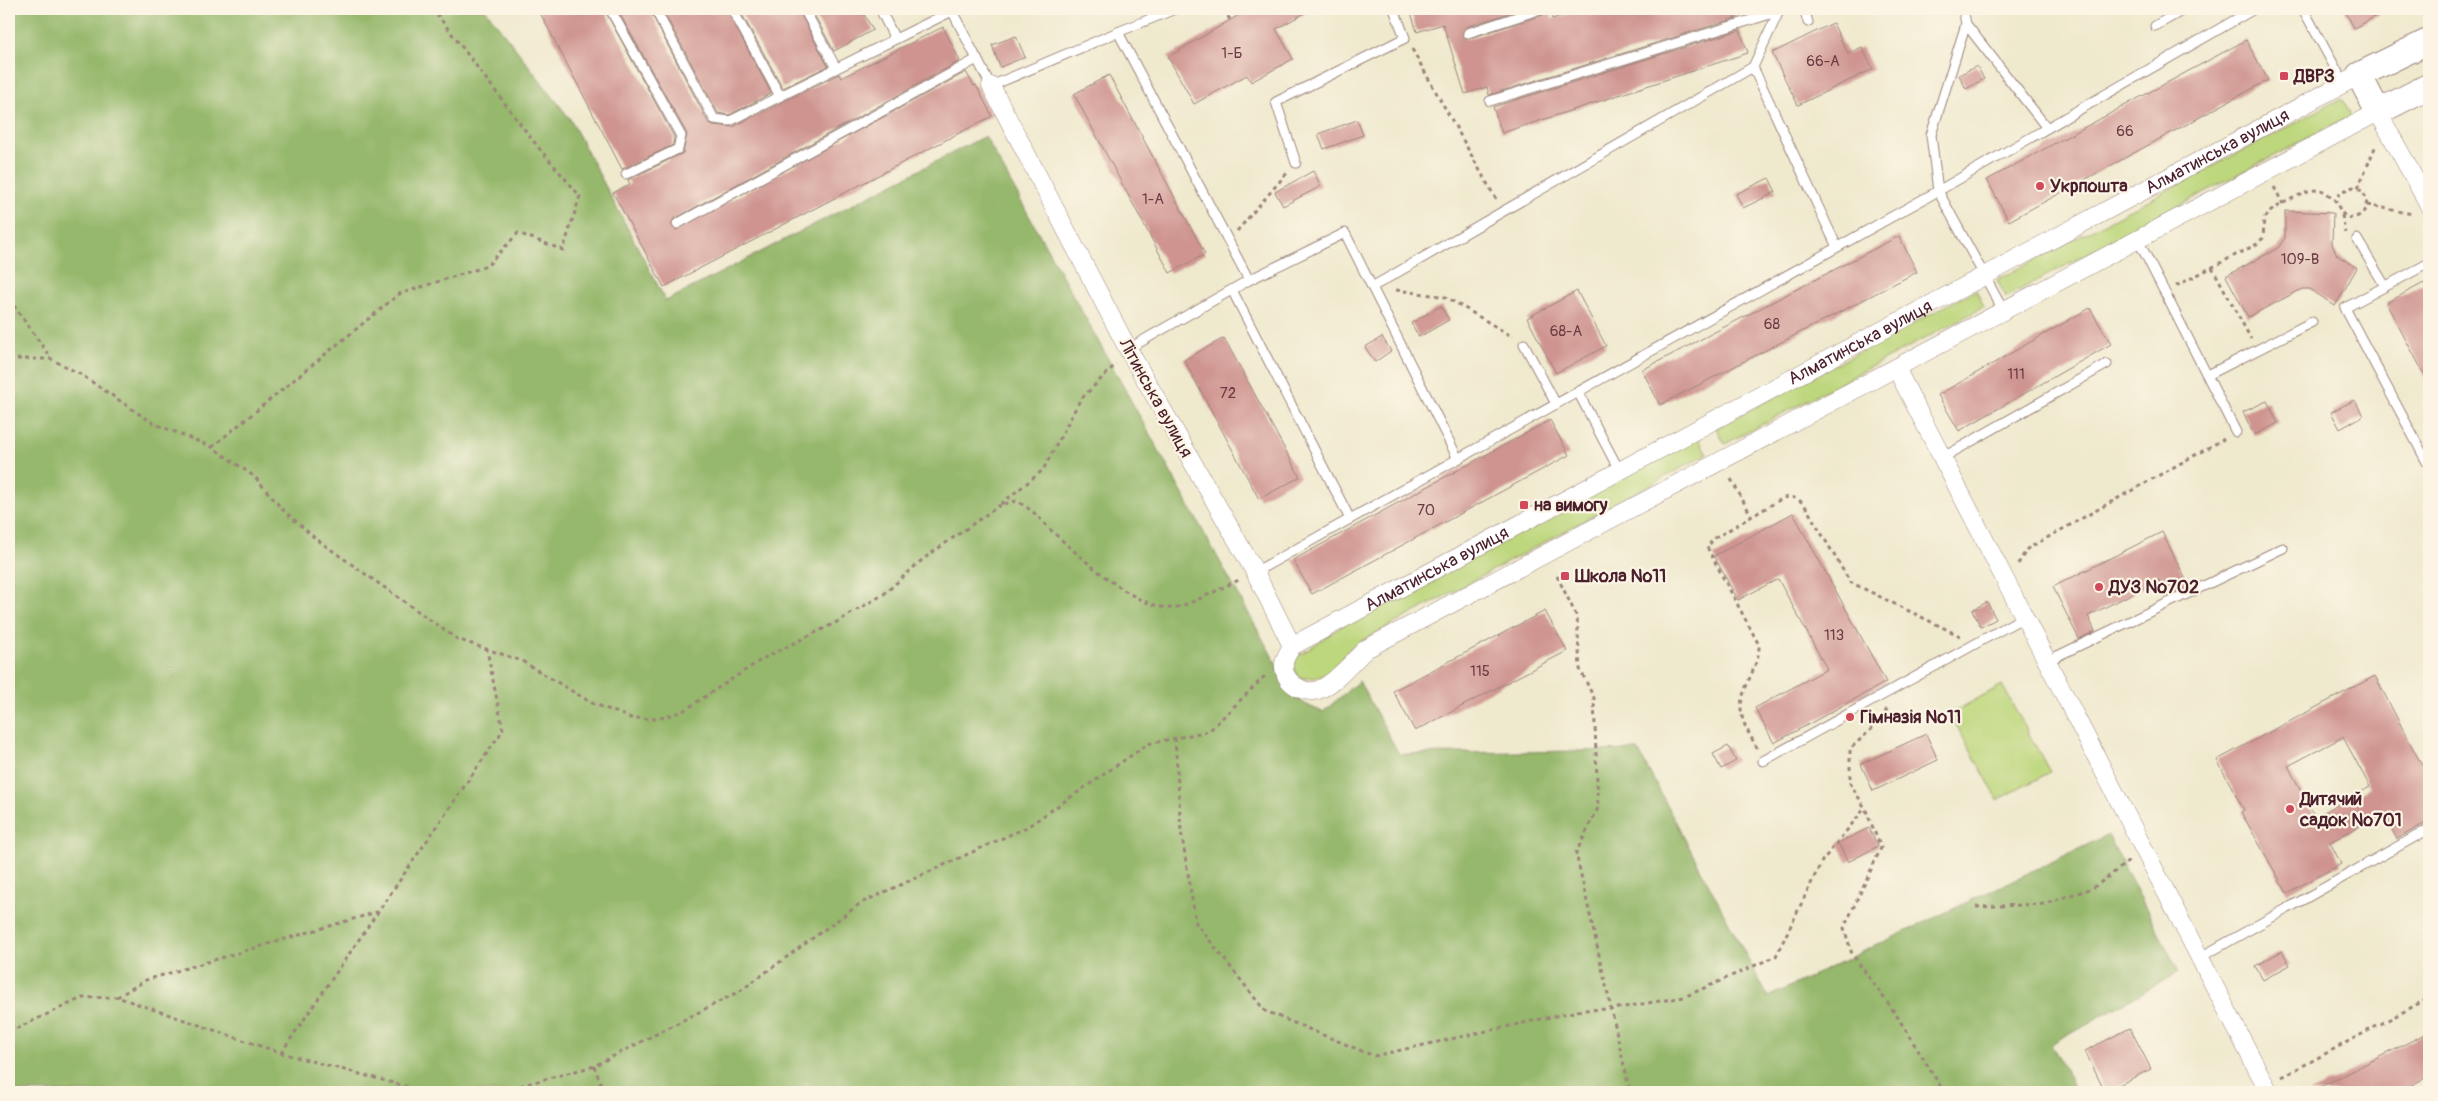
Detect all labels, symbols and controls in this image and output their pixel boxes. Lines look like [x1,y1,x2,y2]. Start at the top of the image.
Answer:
house number: 1-Б [1221,44,1243,63]
house number: 66-А [1806,52,1840,71]
place label: ДВРЗ [2293,65,2335,88]
marker: ДВРЗ [2278,70,2290,82]
street label: Алматинська вулиця [2141,104,2293,200]
house number: 66 [2116,122,2134,141]
place label: Укрпошта [2050,175,2128,198]
marker: Укрпошта [2034,180,2046,192]
house number: 1-А [1142,190,1164,209]
house number: 109-В [2281,250,2319,269]
street label: Алматинська вулиця [1784,295,1936,391]
house number: 68 [1764,315,1781,334]
house number: 68-А [1550,322,1582,341]
street label: Літинська вулиця [1113,334,1198,462]
house number: 111 [2007,365,2025,384]
house number: 72 [1220,384,1236,403]
place label: на вимогу [1534,494,1608,517]
marker: на вимогу [1518,499,1530,511]
house number: 70 [1417,501,1435,520]
street label: Алматинська вулиця [1361,521,1513,617]
place label: Школа №11 [1574,565,1666,588]
marker: Школа №11 [1559,570,1571,582]
place label: ДУЗ №702 [2108,576,2199,599]
marker: ДУЗ №702 [2093,581,2105,593]
house number: 113 [1824,626,1844,645]
house number: 115 [1470,662,1490,681]
place label: Гімназія №11 [1860,706,1961,729]
marker: Гімназія №11 [1844,711,1856,723]
place label: Дитячий садок №701 [2299,788,2402,832]
marker: Дитячий садок №701 [2284,803,2296,815]

